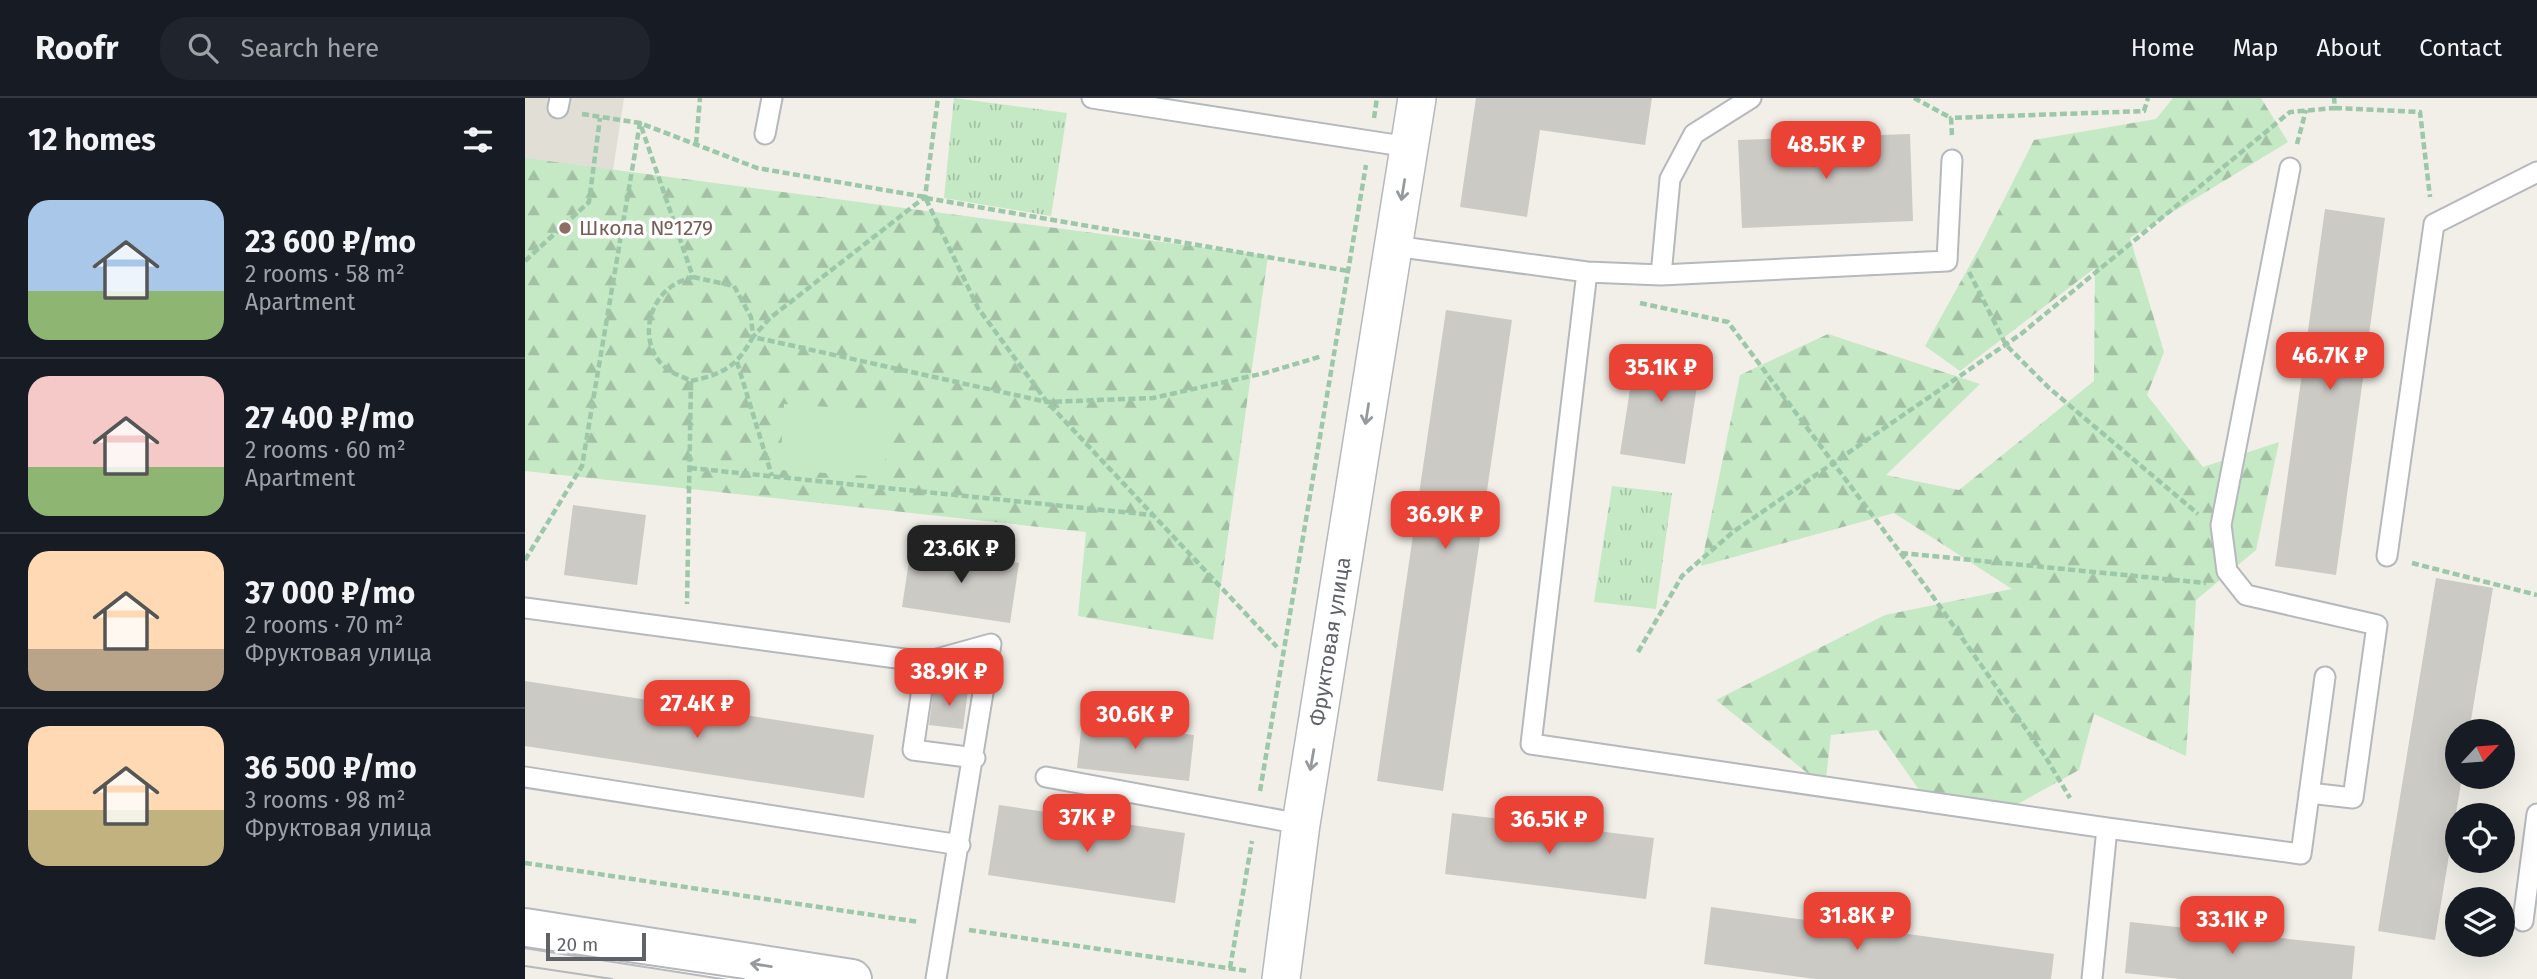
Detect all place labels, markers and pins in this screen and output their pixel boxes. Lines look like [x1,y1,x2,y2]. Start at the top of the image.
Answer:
pin: 48.5K ₽ [1761,122,1891,181]
place label: Школа №1279 [579,215,713,241]
marker: Школа №1279 [557,220,573,236]
pin: 46.7K ₽ [2265,332,2395,392]
pin: 35.1K ₽ [1596,344,1726,404]
pin: 36.9K ₽ [1380,491,1510,551]
pin: 23.6K ₽ [896,526,1026,585]
pin: 38.9K ₽ [884,648,1014,708]
pin: 27.4K ₽ [632,680,762,740]
pin: 30.6K ₽ [1070,692,1200,751]
pin: 37K ₽ [1038,794,1136,854]
pin: 36.5K ₽ [1484,796,1614,856]
pin: 31.8K ₽ [1792,892,1922,952]
pin: 33.1K ₽ [2167,896,2297,956]

